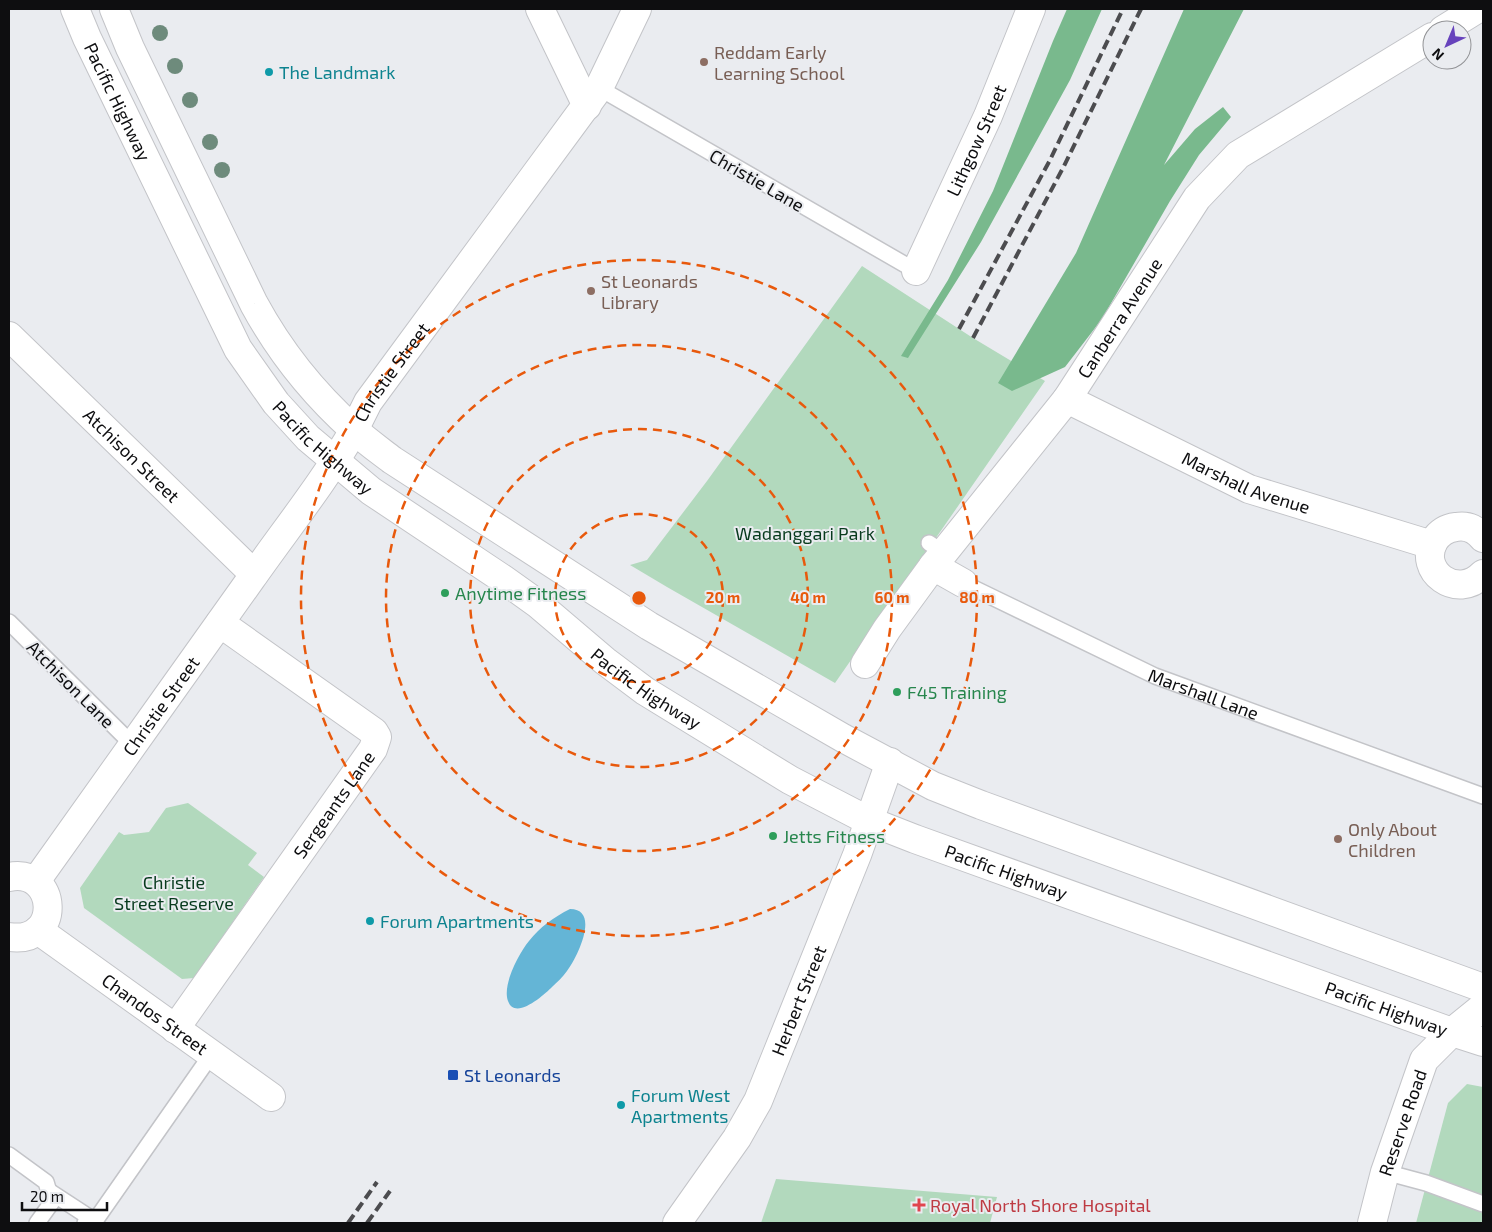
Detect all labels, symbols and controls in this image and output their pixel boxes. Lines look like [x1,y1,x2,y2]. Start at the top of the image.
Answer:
north arrow [1422,20,1472,70]
street label: Pacific Highway [80,39,156,165]
place label: Reddam Early Learning School [714,41,845,84]
text: N [1428,45,1447,64]
marker: Reddam Early Learning School [698,56,710,68]
place label: The Landmark [279,61,396,83]
marker: The Landmark [263,66,275,78]
street label: Lithgow Street [941,81,1011,199]
street label: Christie Lane [706,144,808,216]
street label: Canberra Avenue [1072,254,1166,382]
place label: St Leonards Library [601,270,698,313]
marker: St Leonards Library [585,285,597,297]
street label: Christie Street [349,318,434,425]
street label: Pacific Highway [268,396,378,499]
street label: Atchison Street [79,404,184,507]
street label: Marshall Avenue [1178,447,1313,518]
park label: Wadanggari Park [735,522,875,544]
place label: Anytime Fitness [455,582,586,604]
marker: Anytime Fitness [439,587,451,599]
text: 20 m [706,588,740,606]
text: 40 m [790,588,826,606]
text: 60 m [875,588,909,606]
text: 80 m [959,588,995,606]
centre of rings [630,589,648,607]
street label: Atchison Lane [23,636,119,732]
street label: Pacific Highway [587,643,706,734]
street label: Christie Street [118,652,204,760]
street label: Marshall Lane [1145,663,1262,724]
place label: F45 Training [907,681,1007,703]
marker: F45 Training [891,686,903,698]
street label: Sergeants Lane [288,747,379,862]
place label: Only About Children [1348,818,1437,861]
place label: Jetts Fitness [783,825,885,847]
marker: Jetts Fitness [767,830,779,842]
marker: Only About Children [1332,833,1344,845]
street label: Pacific Highway [942,840,1071,904]
park label: Christie Street Reserve [114,871,234,914]
place label: Forum Apartments [380,910,534,932]
marker: Forum Apartments [364,915,376,927]
street label: Herbert Street [766,942,831,1059]
street label: Chandos Street [98,969,212,1059]
street label: Pacific Highway [1322,976,1451,1041]
place label: St Leonards [464,1064,561,1086]
street label: Reserve Road [1374,1066,1431,1179]
marker: St Leonards [446,1068,460,1082]
place label: Forum West Apartments [631,1084,730,1127]
marker: Forum West Apartments [615,1099,627,1111]
scale bar [22,1180,108,1212]
text: 20 m [30,1187,64,1205]
place label: Royal North Shore Hospital [930,1194,1151,1216]
marker: Royal North Shore Hospital [912,1198,926,1212]

